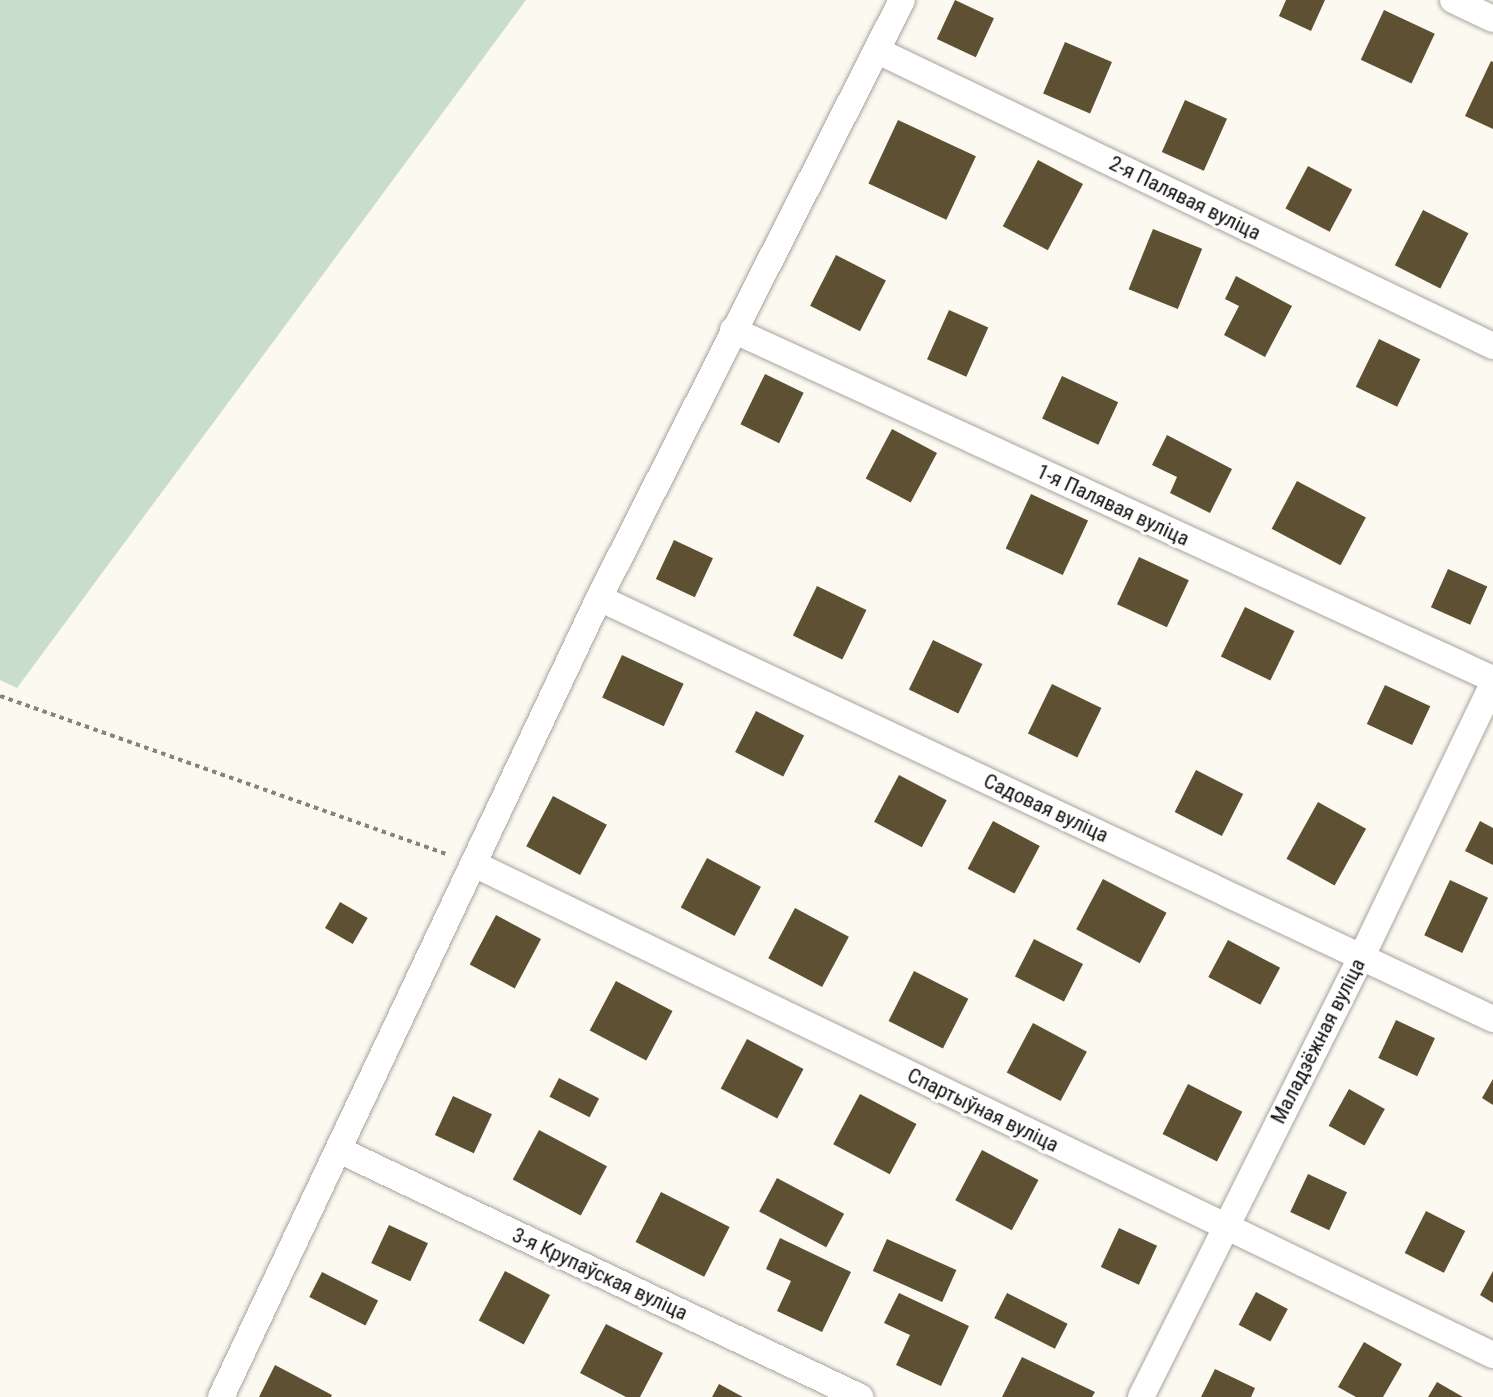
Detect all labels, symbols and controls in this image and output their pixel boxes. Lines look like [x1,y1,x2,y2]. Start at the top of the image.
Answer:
street label: 2-я Палявая вуліца [1105,150,1265,246]
street label: 1-я Палявая вуліца [1033,459,1193,551]
street label: Садовая вуліца [980,768,1112,848]
street label: Маладзёжная вуліца [1265,954,1371,1128]
street label: Спартыўная вуліца [903,1062,1063,1158]
street label: 3-я Крупаўская вуліца [508,1222,692,1326]

